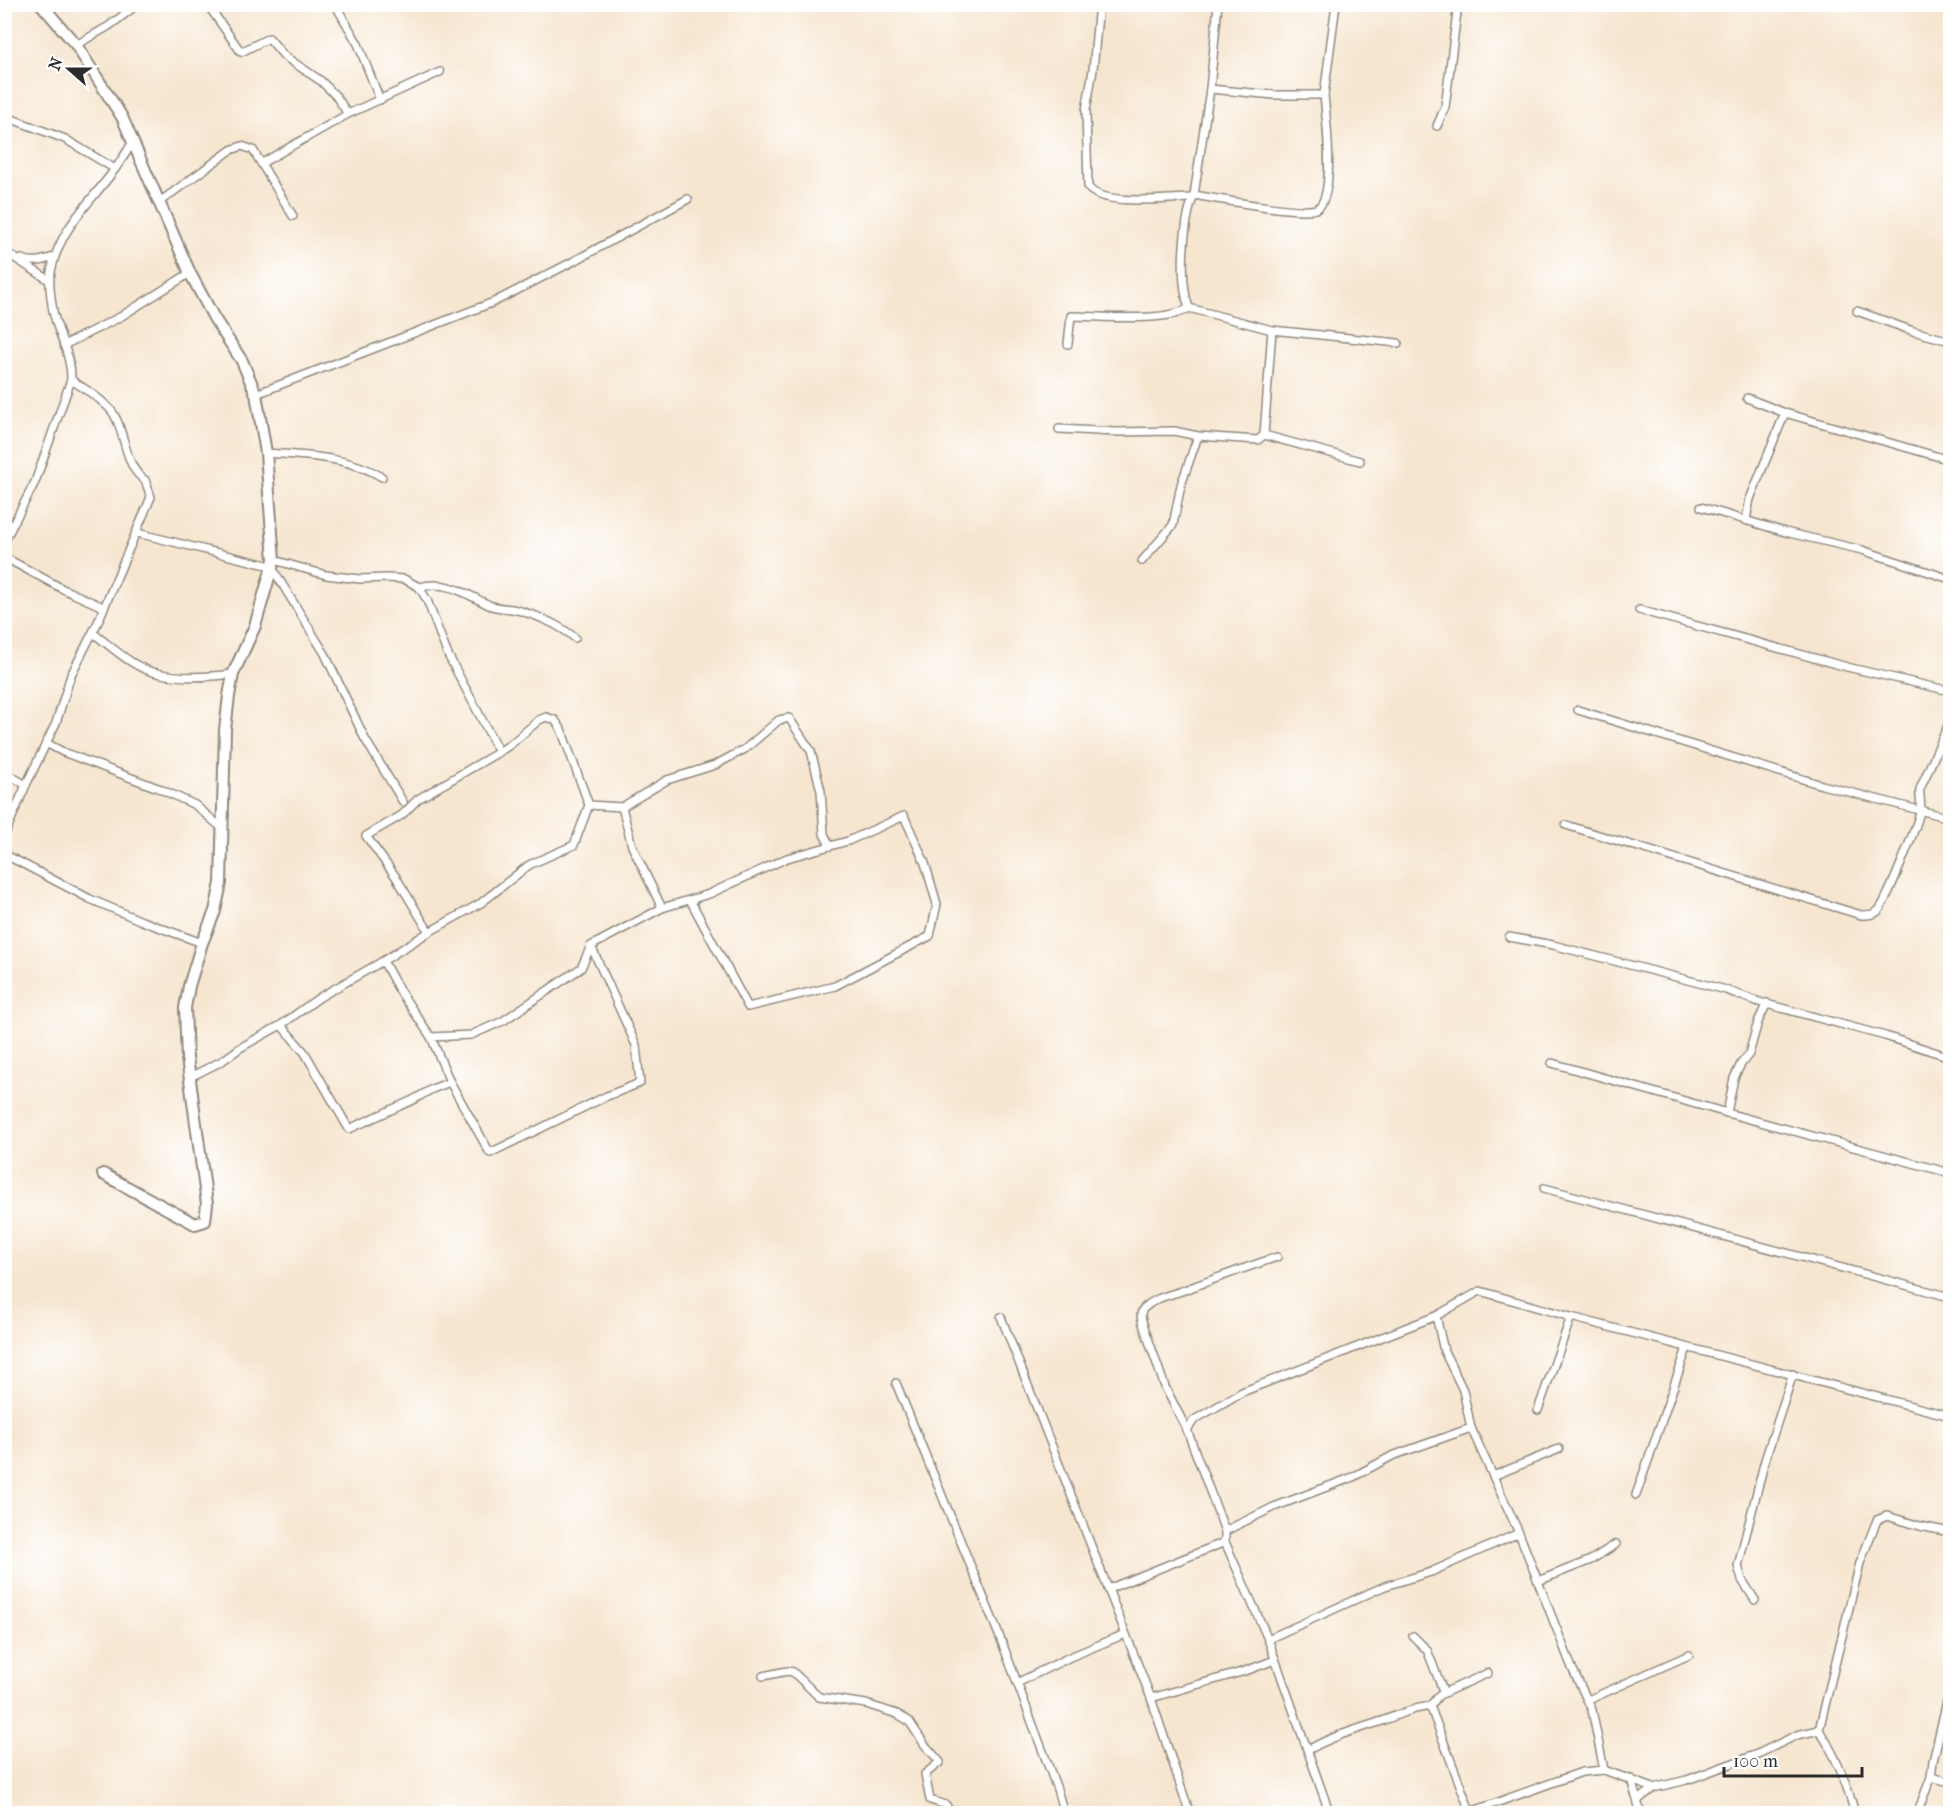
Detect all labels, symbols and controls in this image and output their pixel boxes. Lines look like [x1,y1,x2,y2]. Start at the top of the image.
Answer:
north arrow [39,39,99,99]
text: N [44,54,67,73]
scale bar [1724,1740,1862,1778]
text: 100 m [1733,1751,1778,1772]

